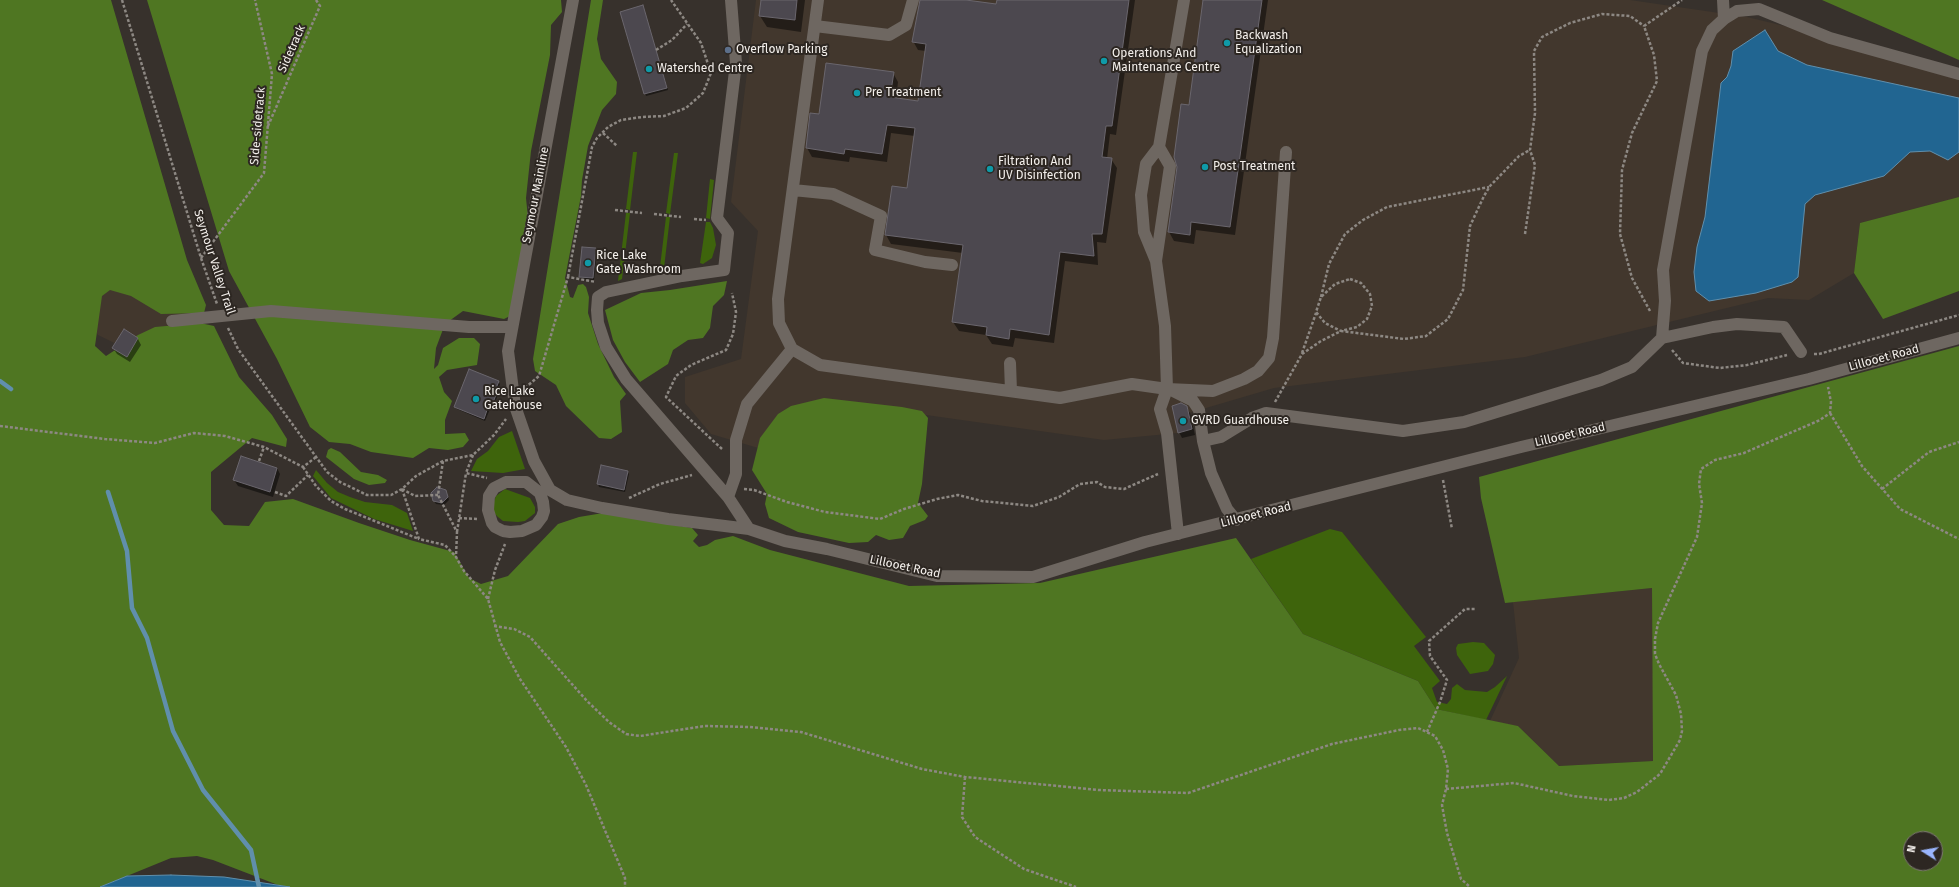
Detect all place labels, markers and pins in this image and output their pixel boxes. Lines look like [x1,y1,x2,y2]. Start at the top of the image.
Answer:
place label: Backwash Equalization [1235,29,1302,57]
marker: Backwash Equalization [1222,38,1232,48]
place label: Overflow Parking [736,43,827,57]
marker: Overflow Parking [723,45,733,55]
place label: Operations And Maintenance Centre [1112,47,1220,75]
marker: Operations And Maintenance Centre [1099,56,1109,66]
place label: Watershed Centre [657,62,753,76]
marker: Watershed Centre [644,64,654,74]
place label: Pre Treatment [865,86,941,100]
marker: Pre Treatment [852,88,862,98]
place label: Filtration And UV Disinfection [998,155,1081,183]
place label: Post Treatment [1213,160,1295,174]
marker: Post Treatment [1200,162,1210,172]
marker: Filtration And UV Disinfection [985,164,995,174]
place label: Rice Lake Gate Washroom [596,249,681,277]
marker: Rice Lake Gate Washroom [583,258,593,268]
place label: Rice Lake Gatehouse [484,385,542,413]
marker: Rice Lake Gatehouse [471,394,481,404]
place label: GVRD Guardhouse [1191,414,1289,428]
marker: GVRD Guardhouse [1178,416,1188,426]

